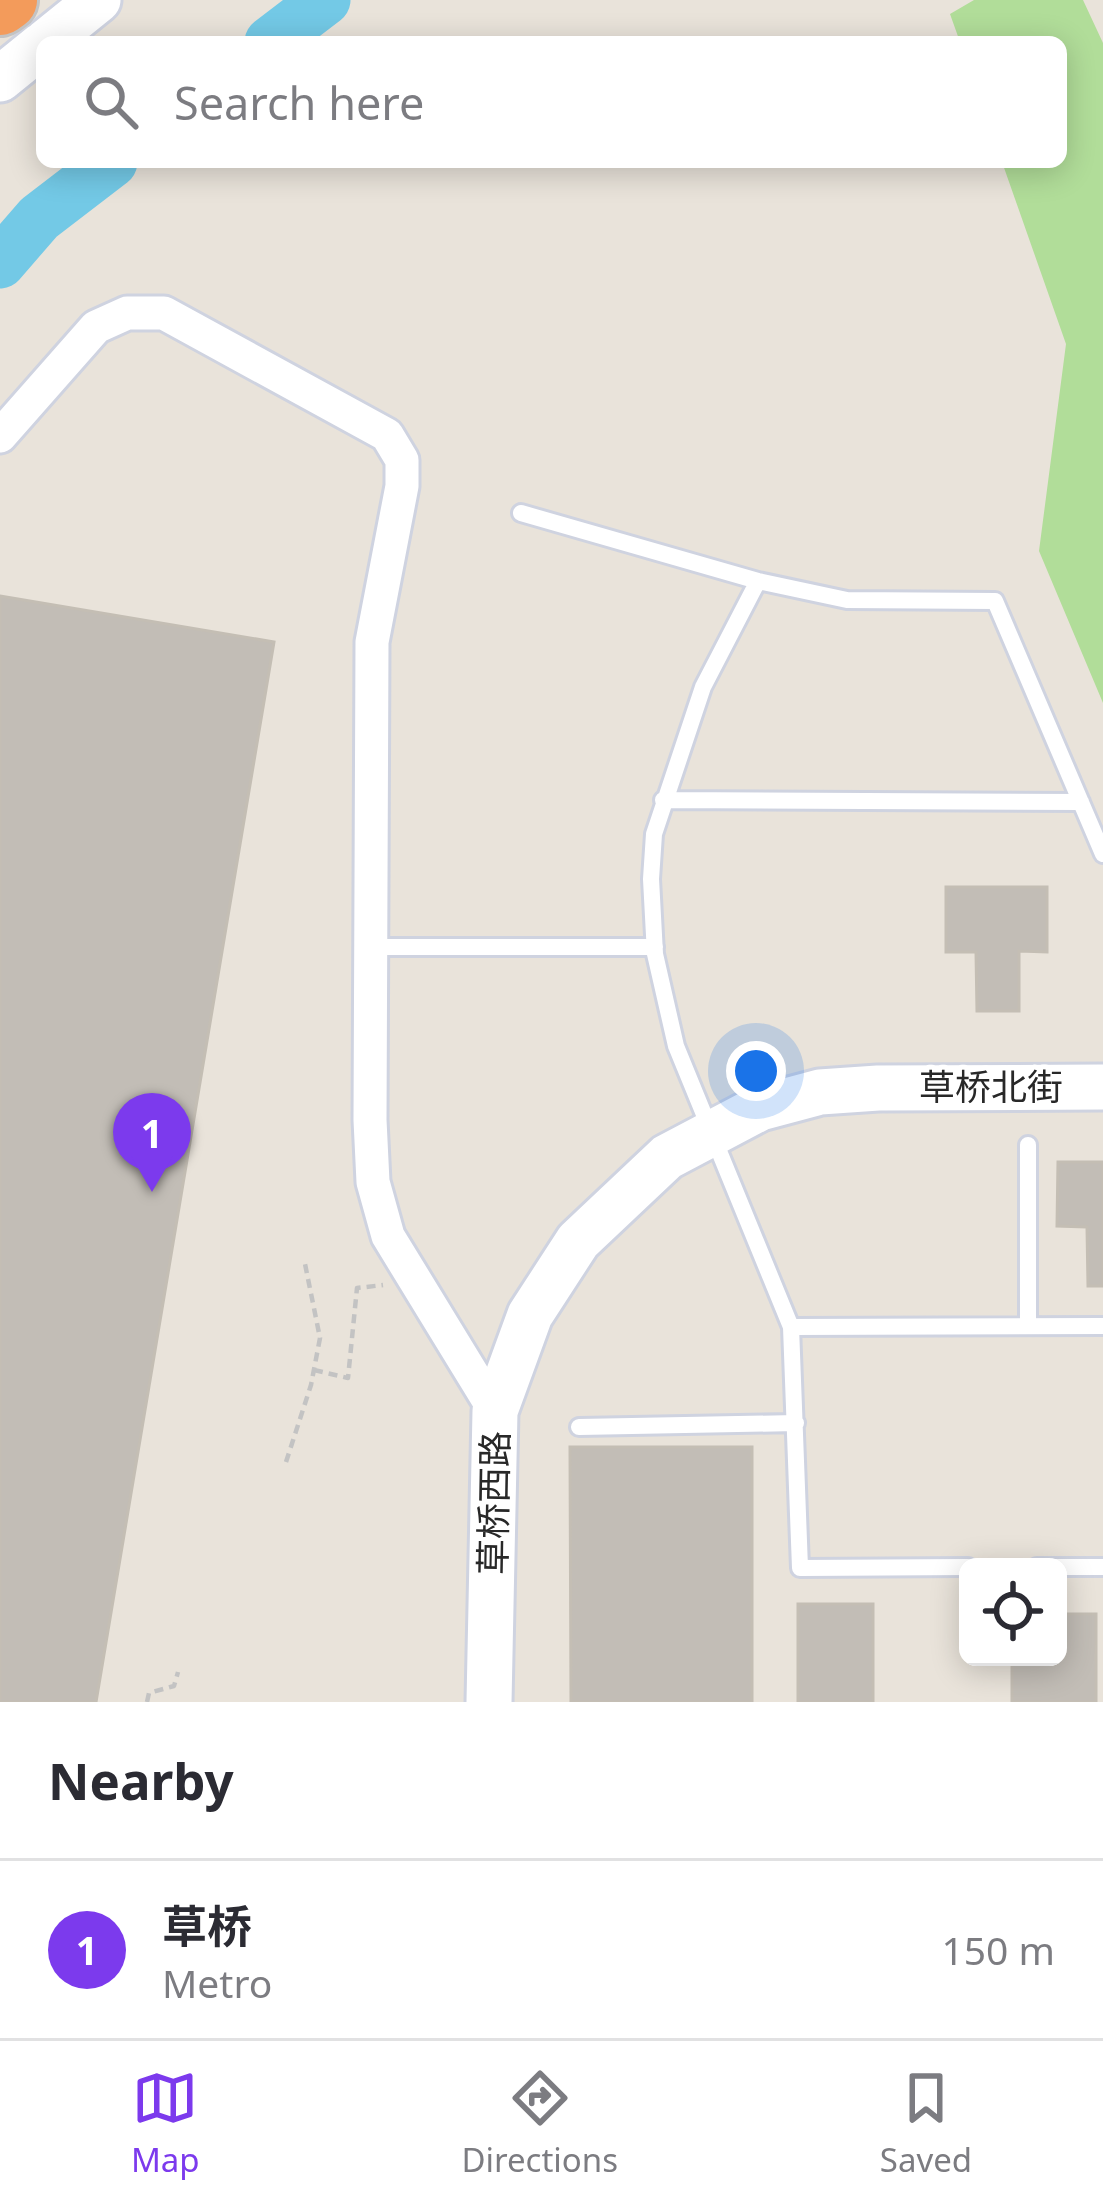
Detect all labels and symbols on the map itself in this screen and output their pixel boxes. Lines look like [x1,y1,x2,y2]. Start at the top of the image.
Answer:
your location [726,1041,786,1101]
street label: 草桥北街 [919,1062,1063,1111]
pin: 1 [113,1093,191,1192]
street label: 草桥西路 [468,1431,519,1575]

